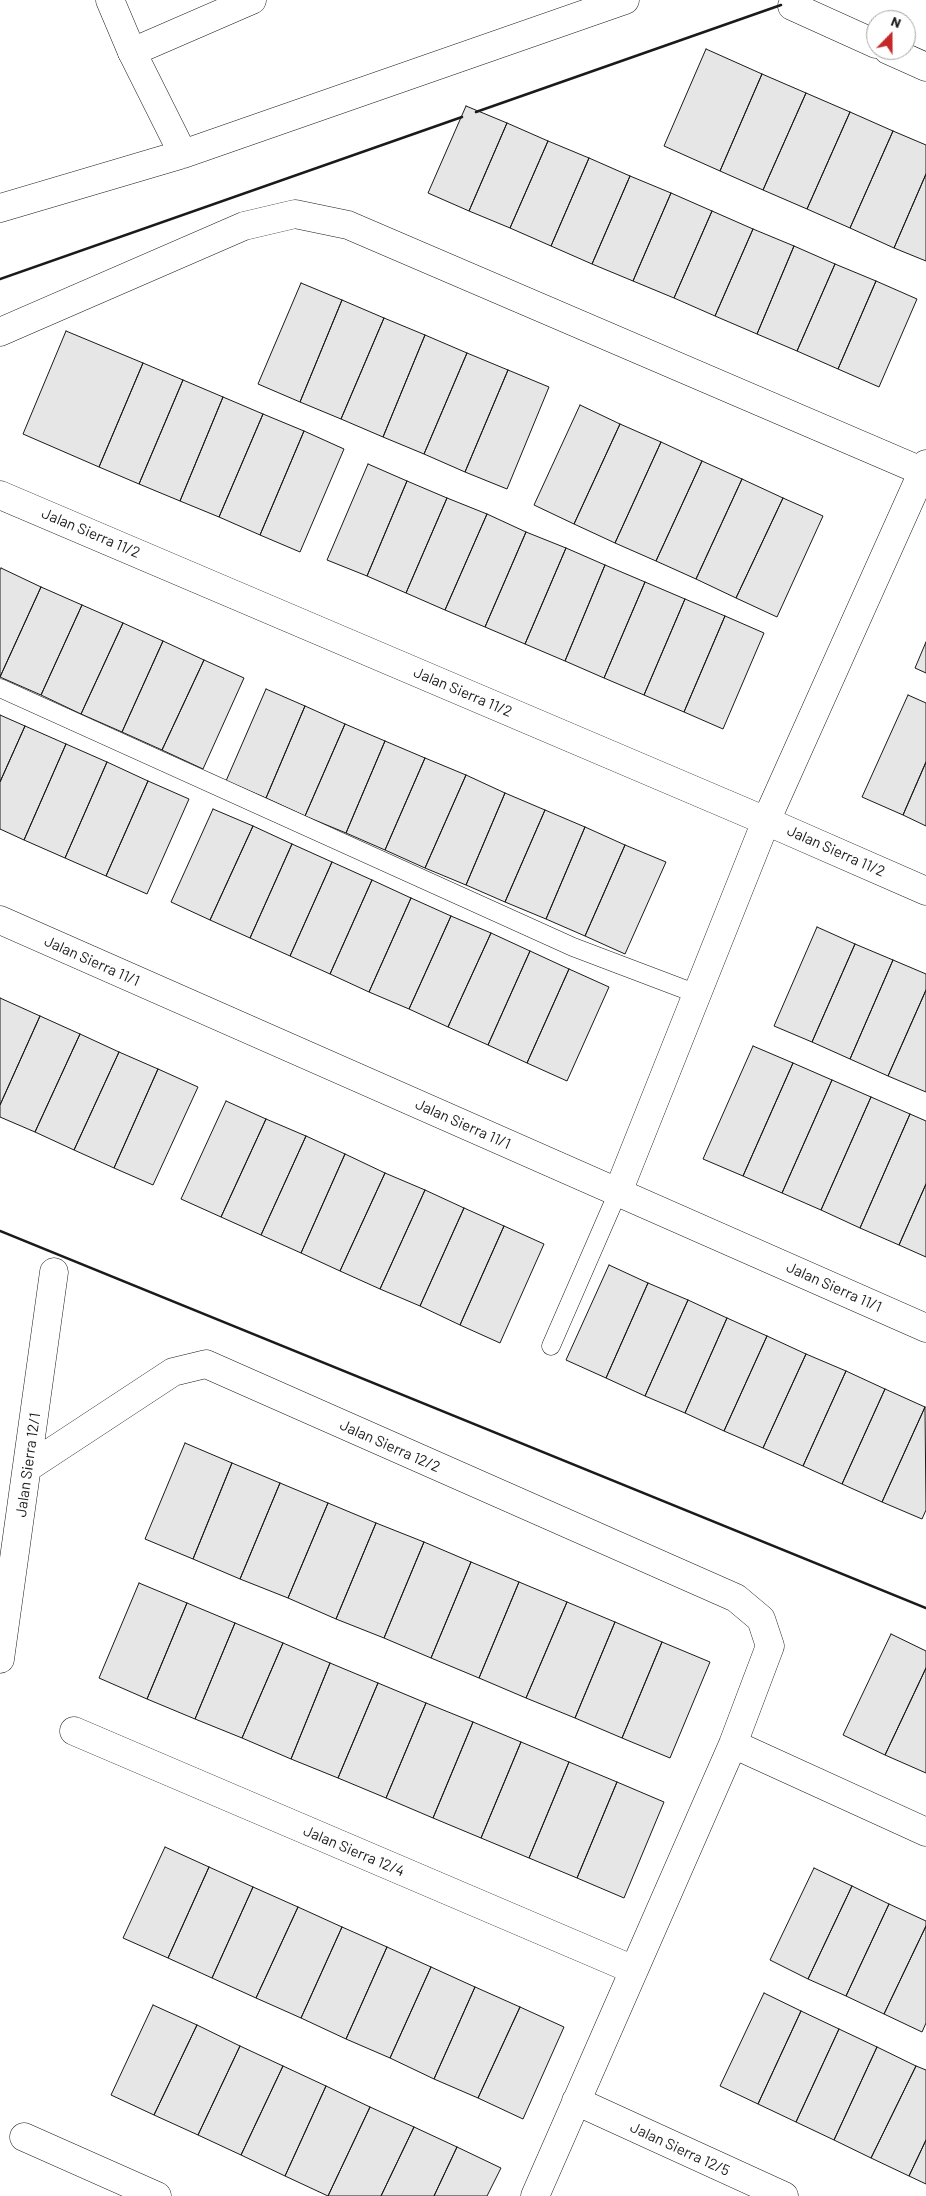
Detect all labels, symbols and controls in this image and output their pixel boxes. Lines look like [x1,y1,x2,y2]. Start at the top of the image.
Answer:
north arrow [866,10,916,60]
text: N [889,12,904,31]
street label: Jalan Sierra 11/2 [39,504,143,562]
street label: Jalan Sierra 11/2 [411,663,515,721]
street label: Jalan Sierra 11/2 [784,821,888,881]
street label: Jalan Sierra 11/1 [42,932,142,990]
street label: Jalan Sierra 11/1 [413,1095,513,1153]
street label: Jalan Sierra 11/1 [784,1258,884,1316]
street label: Jalan Sierra 12/1 [12,1412,44,1518]
street label: Jalan Sierra 12/2 [337,1416,443,1476]
street label: Jalan Sierra 12/4 [301,1822,407,1880]
street label: Jalan Sierra 12/5 [627,2118,733,2180]

